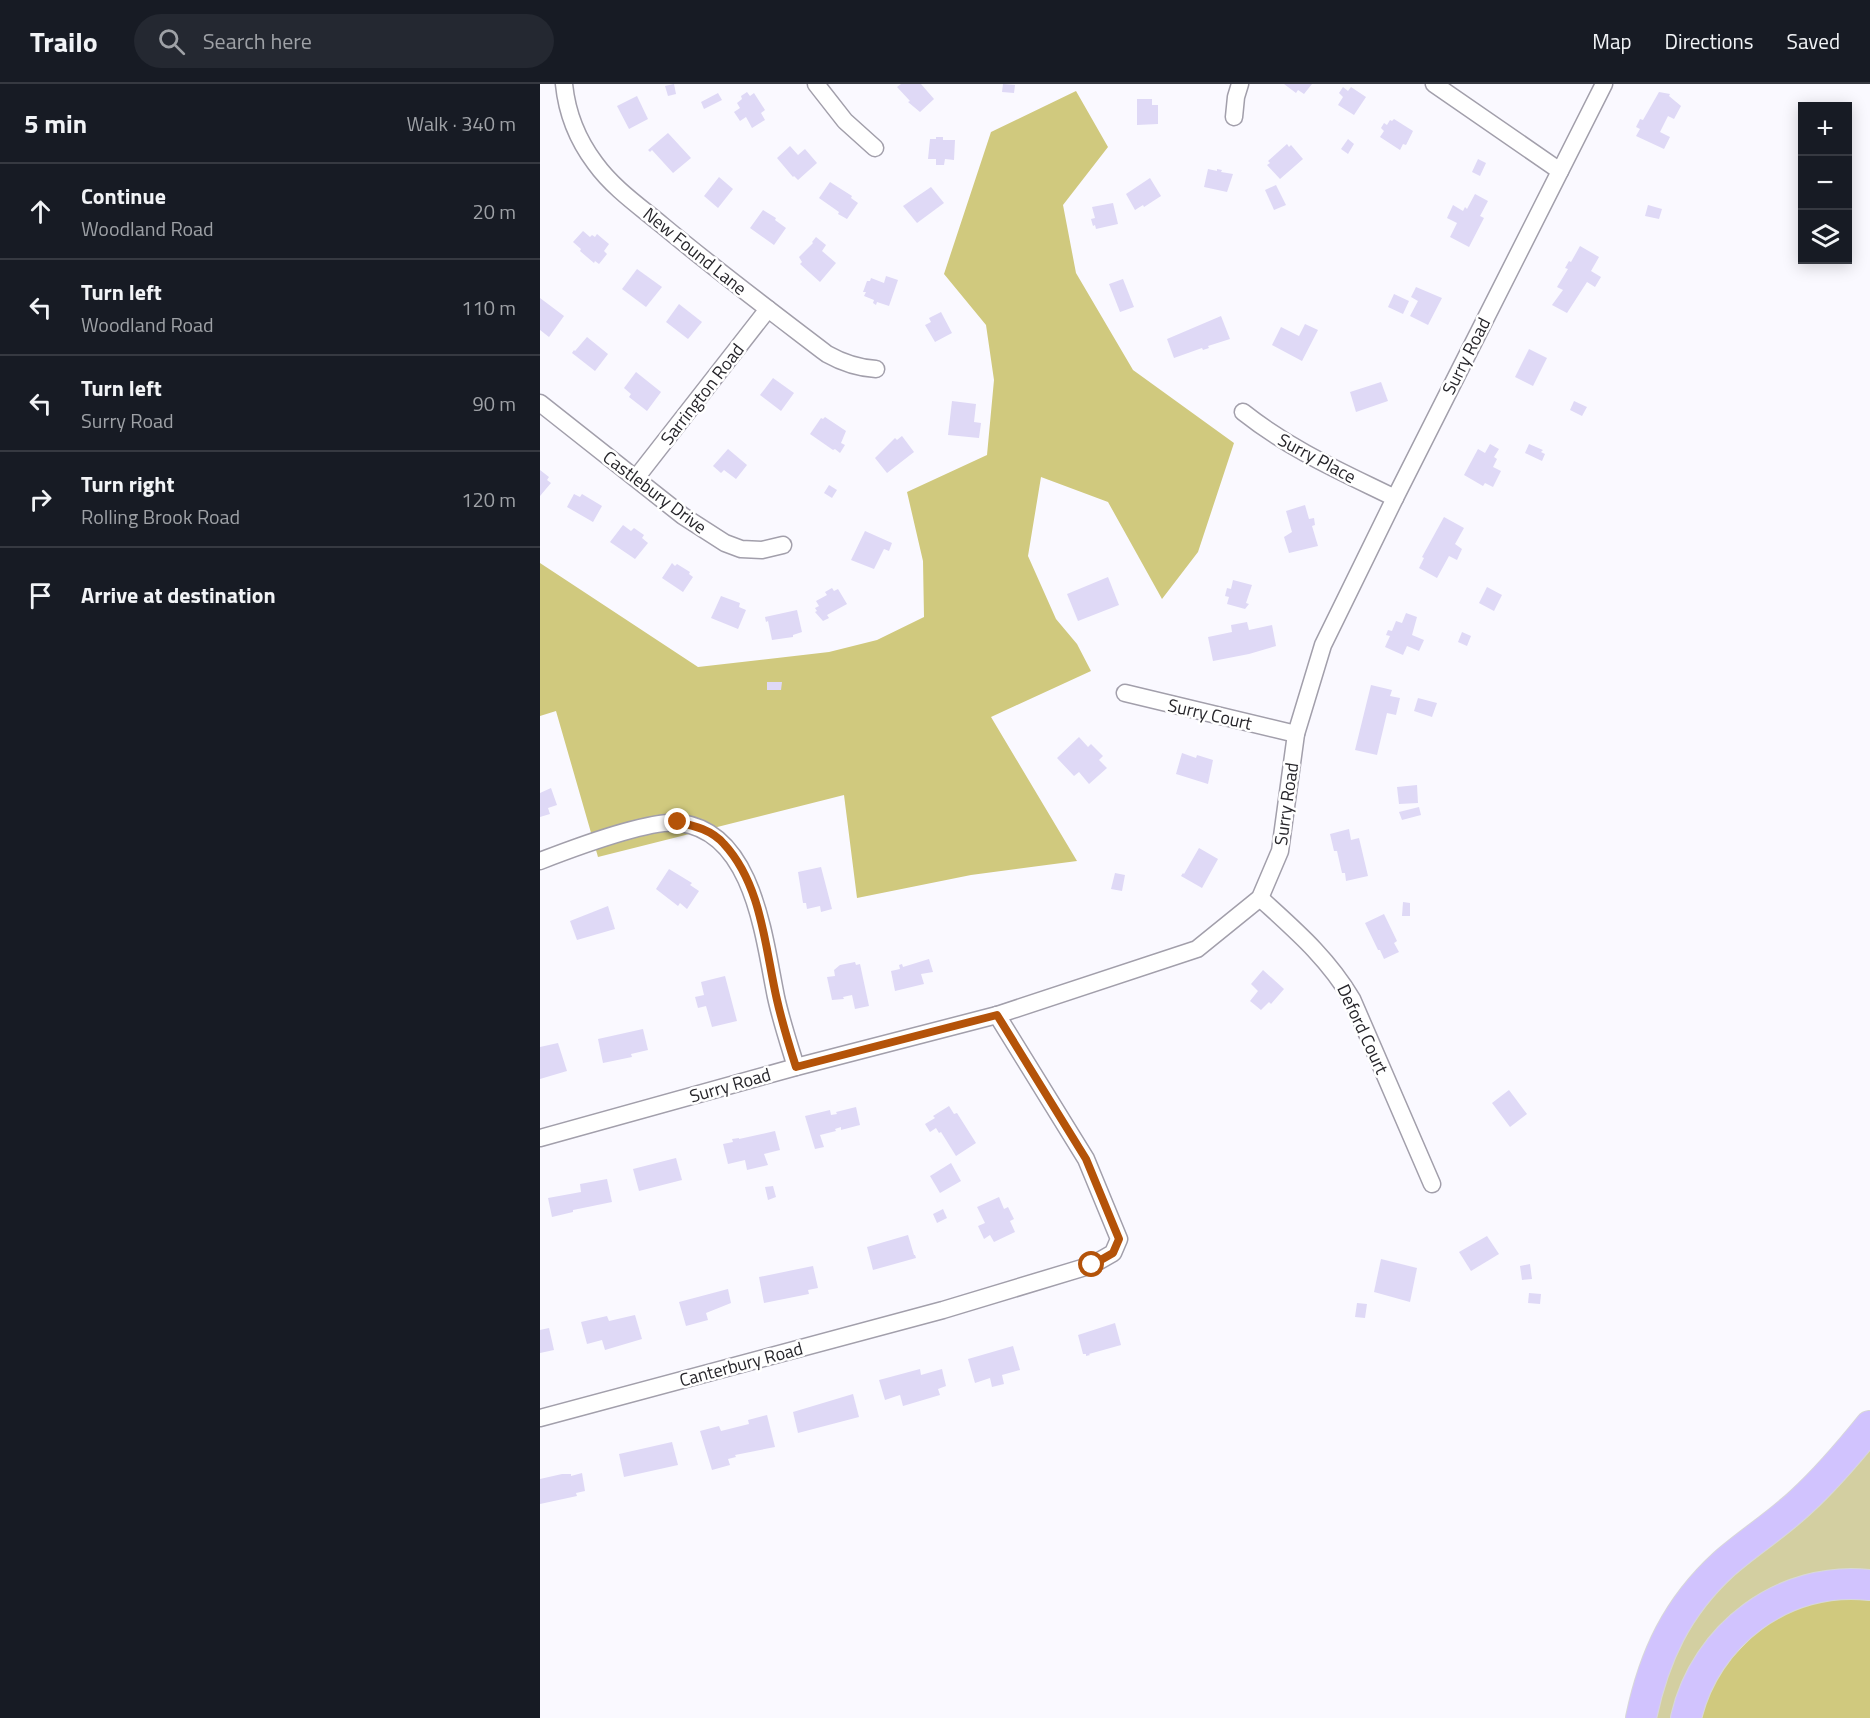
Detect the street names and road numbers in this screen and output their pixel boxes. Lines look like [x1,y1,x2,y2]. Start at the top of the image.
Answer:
street label: New Found Lane [637,201,753,301]
street label: Surry Road [1435,313,1497,399]
street label: Sarrington Road [654,337,750,451]
street label: Surry Place [1273,426,1361,490]
street label: Castlebury Drive [597,444,713,540]
street label: Surry Court [1165,691,1255,737]
street label: Surry Road [1267,761,1305,847]
street label: Deford Court [1330,979,1396,1079]
street label: Surry Road [686,1061,774,1109]
street label: Canterbury Road [676,1335,806,1393]

